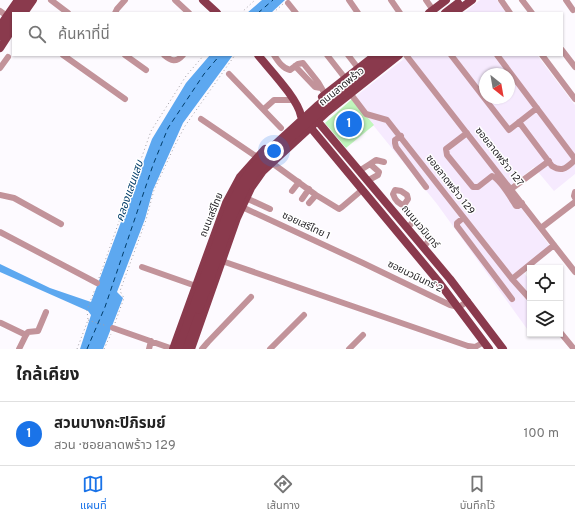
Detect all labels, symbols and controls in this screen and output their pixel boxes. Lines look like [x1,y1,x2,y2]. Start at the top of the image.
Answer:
search box [12,12,563,56]
icon: search [26,23,48,45]
text: ค้นหาที่นี่ [58,26,110,45]
street label: ถนนลาดพร้าว [317,65,368,109]
north arrow [479,68,515,104]
pin: 1 [336,109,362,139]
street label: ซอยลาดพร้าว 127 [472,125,526,189]
your location [264,141,284,161]
street label: ซอยลาดพร้าว 129 [423,153,477,217]
water label: คลองแสนแสบ [113,157,147,223]
street label: ถนนเสรีไทย [197,191,227,239]
street label: ถนนนวมินทร์ [398,203,442,252]
street label: ซอยเสรีไทย 1 [280,209,332,243]
street label: ซอยนวมินทร์ 2 [385,258,445,296]
map controls [527,265,563,337]
button: locate [527,265,563,301]
button: layers [527,301,563,337]
text: ใกล้เคียง [16,365,79,387]
text: สวนบางกะปิภิรมย์ [54,415,166,434]
text: 1 [26,426,32,442]
text: 100 m [523,426,559,442]
text: สวน · ซอยลาดพร้าว 129 [54,438,176,454]
tab: แผนที่ [80,473,107,514]
tab: เส้นทาง [267,473,300,514]
tab: บันทึกไว้ [460,473,495,514]

